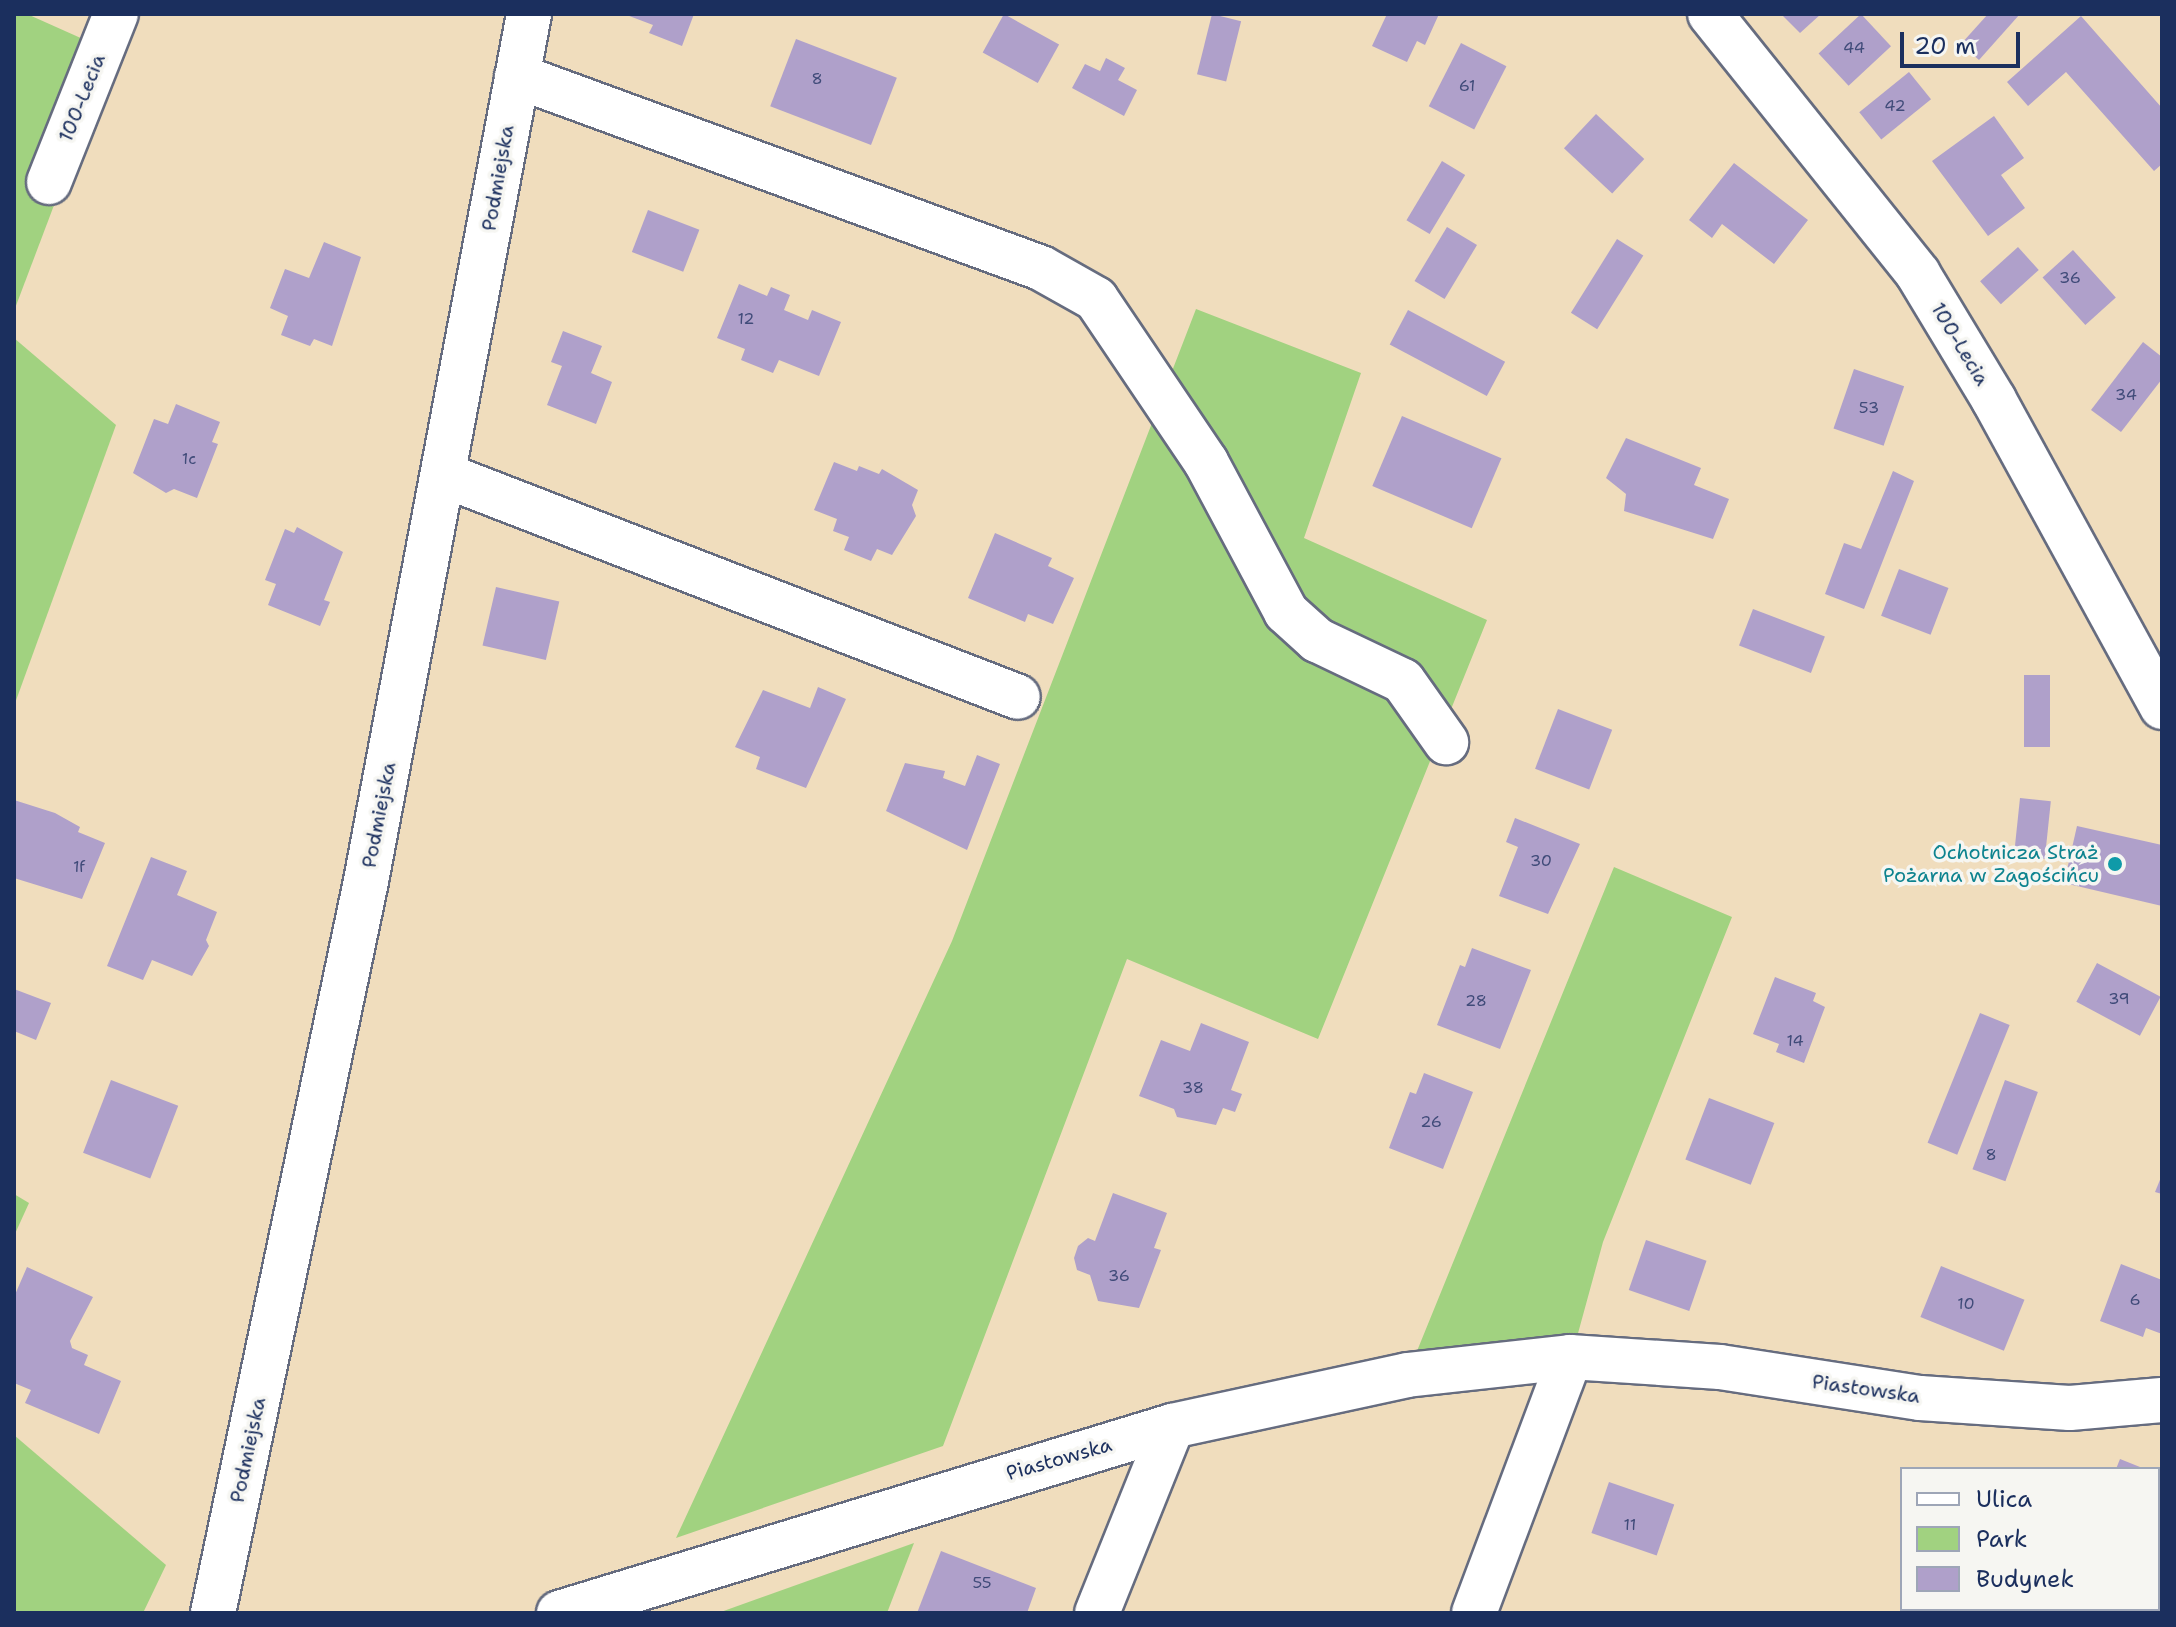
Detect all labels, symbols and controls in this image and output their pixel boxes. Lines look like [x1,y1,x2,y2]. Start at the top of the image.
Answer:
scale bar [1904,16,2024,66]
text: 20 m [1914,30,1976,62]
house number: 44 [1843,38,1865,58]
street label: 100-Lecia [54,51,110,145]
house number: 8 [811,69,823,89]
house number: 61 [1459,76,1475,96]
house number: 42 [1884,96,1906,116]
street label: Podmiejska [477,123,519,233]
house number: 36 [2059,268,2081,288]
street label: 100-Lecia [1926,298,1994,390]
house number: 12 [737,309,755,329]
house number: 34 [2115,385,2137,405]
house number: 53 [1859,398,1879,418]
house number: 1c [182,449,196,469]
street label: Podmiejska [357,760,401,870]
place label: Ochotnicza Straż Pożarna w Zagościńcu [1883,840,2099,887]
house number: 30 [1530,851,1552,871]
marker: Ochotnicza Straż Pożarna w Zagościńcu [2106,855,2124,873]
house number: 1f [73,857,85,877]
house number: 39 [2108,989,2130,1009]
house number: 28 [1465,991,1487,1011]
house number: 14 [1786,1031,1804,1051]
house number: 38 [1182,1078,1204,1098]
house number: 26 [1420,1112,1442,1132]
house number: 8 [1985,1145,1997,1165]
house number: 36 [1108,1266,1130,1286]
house number: 6 [2129,1290,2141,1310]
house number: 10 [1957,1294,1975,1314]
street label: Piastowska [1810,1370,1922,1408]
street label: Podmiejska [225,1395,271,1505]
street label: Piastowska [1003,1432,1115,1486]
legend [1900,1467,2160,1611]
text: Ulica [1976,1483,2032,1515]
house number: 11 [1624,1515,1636,1535]
text: Park [1976,1523,2028,1555]
text: Budynek [1976,1563,2074,1595]
house number: 55 [972,1573,992,1593]

